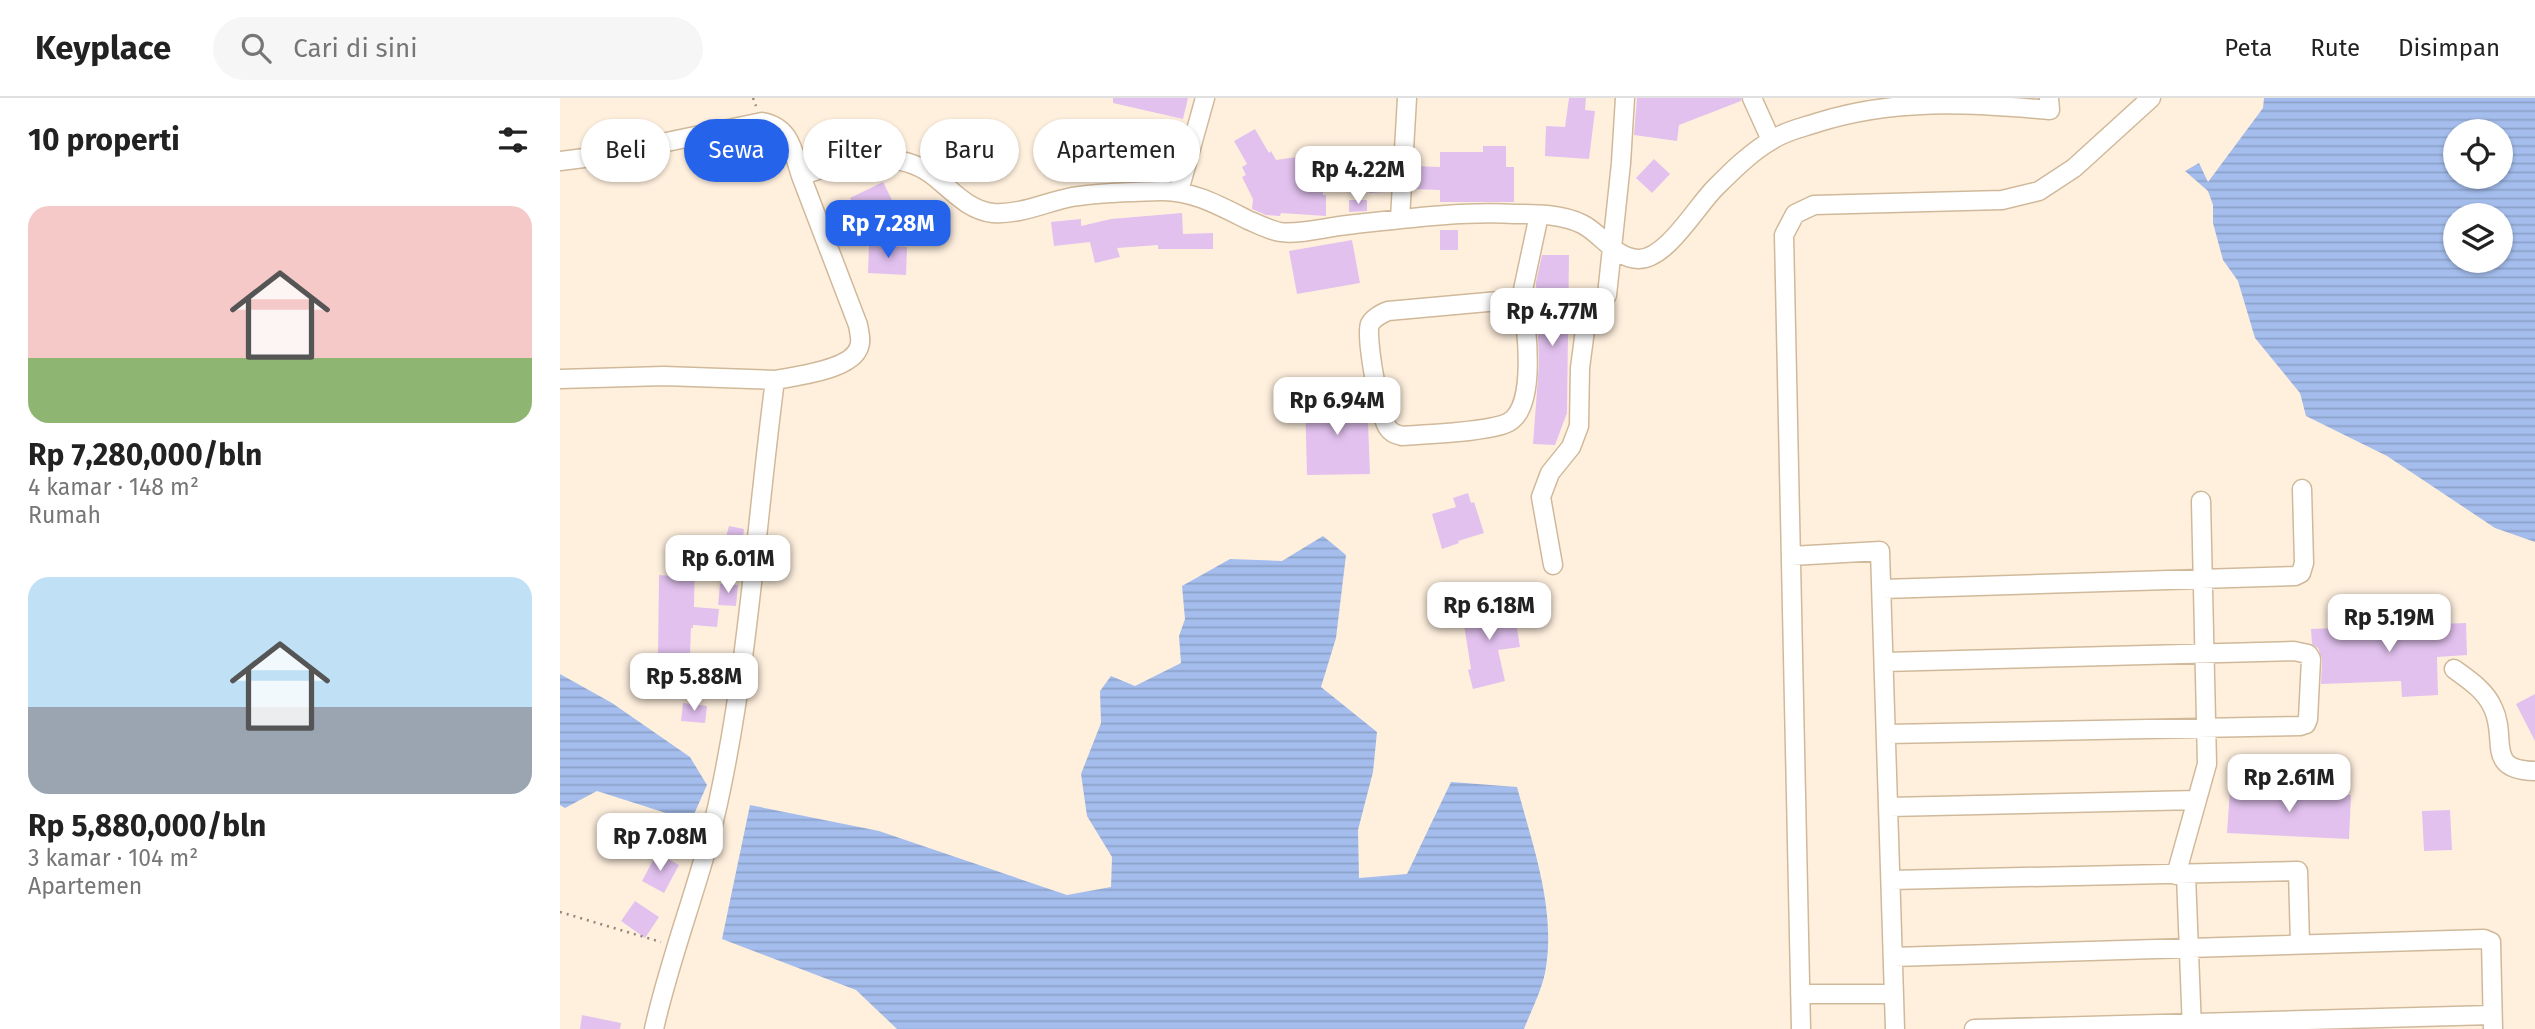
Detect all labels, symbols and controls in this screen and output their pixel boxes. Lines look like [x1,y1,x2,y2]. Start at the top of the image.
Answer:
search box [213,17,703,80]
text: Keyplace [35,28,171,68]
icon: search [237,29,275,67]
text: Cari di sini [293,33,418,64]
text: Peta [2224,34,2272,62]
text: Rute [2310,34,2360,62]
text: Disimpan [2398,34,2500,62]
chip: Beli [581,119,670,182]
chip: Sewa [684,119,789,182]
chip: Filter [803,119,906,182]
chip: Baru [920,119,1019,182]
chip: Apartemen [1033,119,1200,182]
map controls [2443,119,2513,273]
button: locate [2443,119,2513,189]
icon: filters [494,121,532,159]
text: 10 properti [28,122,180,158]
pin: Rp 4.22M [1286,146,1430,206]
text: Rp 4.22M [1311,155,1405,183]
pin: Rp 7.28M [816,200,960,260]
button: layers [2443,203,2513,273]
text: Rp 7.28M [842,209,935,237]
icon: home [217,252,343,378]
pin: Rp 4.77M [1480,288,1624,348]
text: Rp 4.77M [1506,297,1598,325]
pin: Rp 6.94M [1265,378,1409,437]
text: Rp 6.94M [1289,386,1385,414]
text: Rp 7,280,000/bln [28,437,262,473]
text: 4 kamar · 148 m² [28,473,199,501]
text: Rumah [28,501,101,529]
pin: Rp 6.01M [656,536,800,595]
text: Rp 6.01M [681,544,775,572]
pin: Rp 6.18M [1417,582,1561,642]
text: Rp 6.18M [1443,591,1535,619]
pin: Rp 5.19M [2317,594,2461,654]
text: Rp 5.19M [2344,603,2434,631]
icon: home [217,623,343,749]
pin: Rp 5.88M [622,654,766,713]
text: Rp 5.88M [646,662,742,690]
pin: Rp 2.61M [2217,754,2361,814]
text: Rp 2.61M [2244,763,2335,791]
text: Rp 5,880,000/bln [28,808,266,844]
pin: Rp 7.08M [588,814,732,873]
text: Rp 7.08M [613,822,707,850]
text: 3 kamar · 104 m² [28,844,198,872]
text: Apartemen [28,872,142,900]

